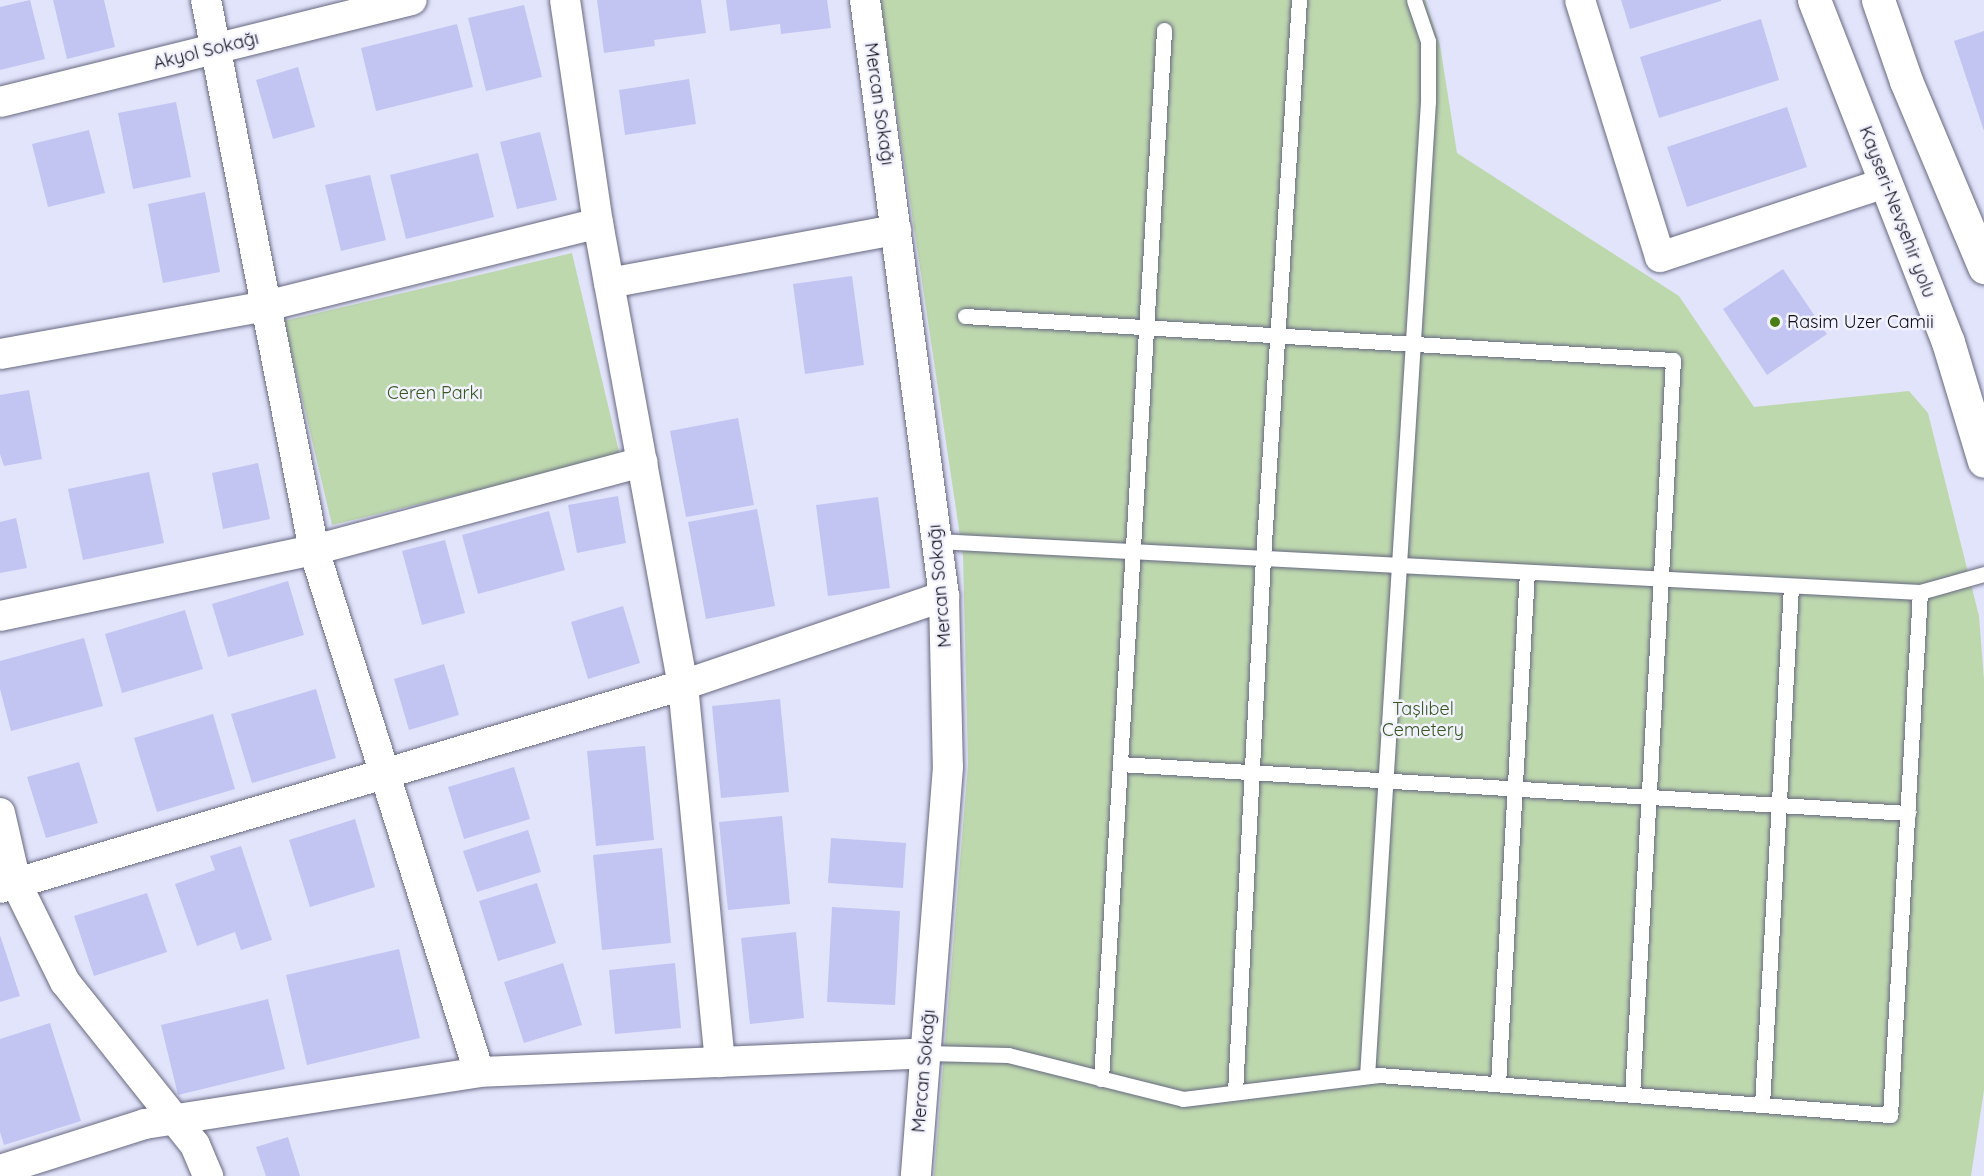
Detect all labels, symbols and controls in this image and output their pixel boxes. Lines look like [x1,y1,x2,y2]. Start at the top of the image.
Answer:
street label: Akyol Sokağı [151,27,261,75]
street label: Mercan Sokağı [860,41,898,167]
street label: Kayseri-Nevşehir yolu [1854,123,1940,301]
place label: Rasim Uzer Camii [1787,311,1934,333]
marker: Rasim Uzer Camii [1768,315,1782,329]
park label: Ceren Parkı [387,382,483,404]
street label: Mercan Sokağı [924,523,956,649]
park label: Taşlıbel Cemetery [1382,699,1464,742]
street label: Mercan Sokağı [908,1008,940,1134]

